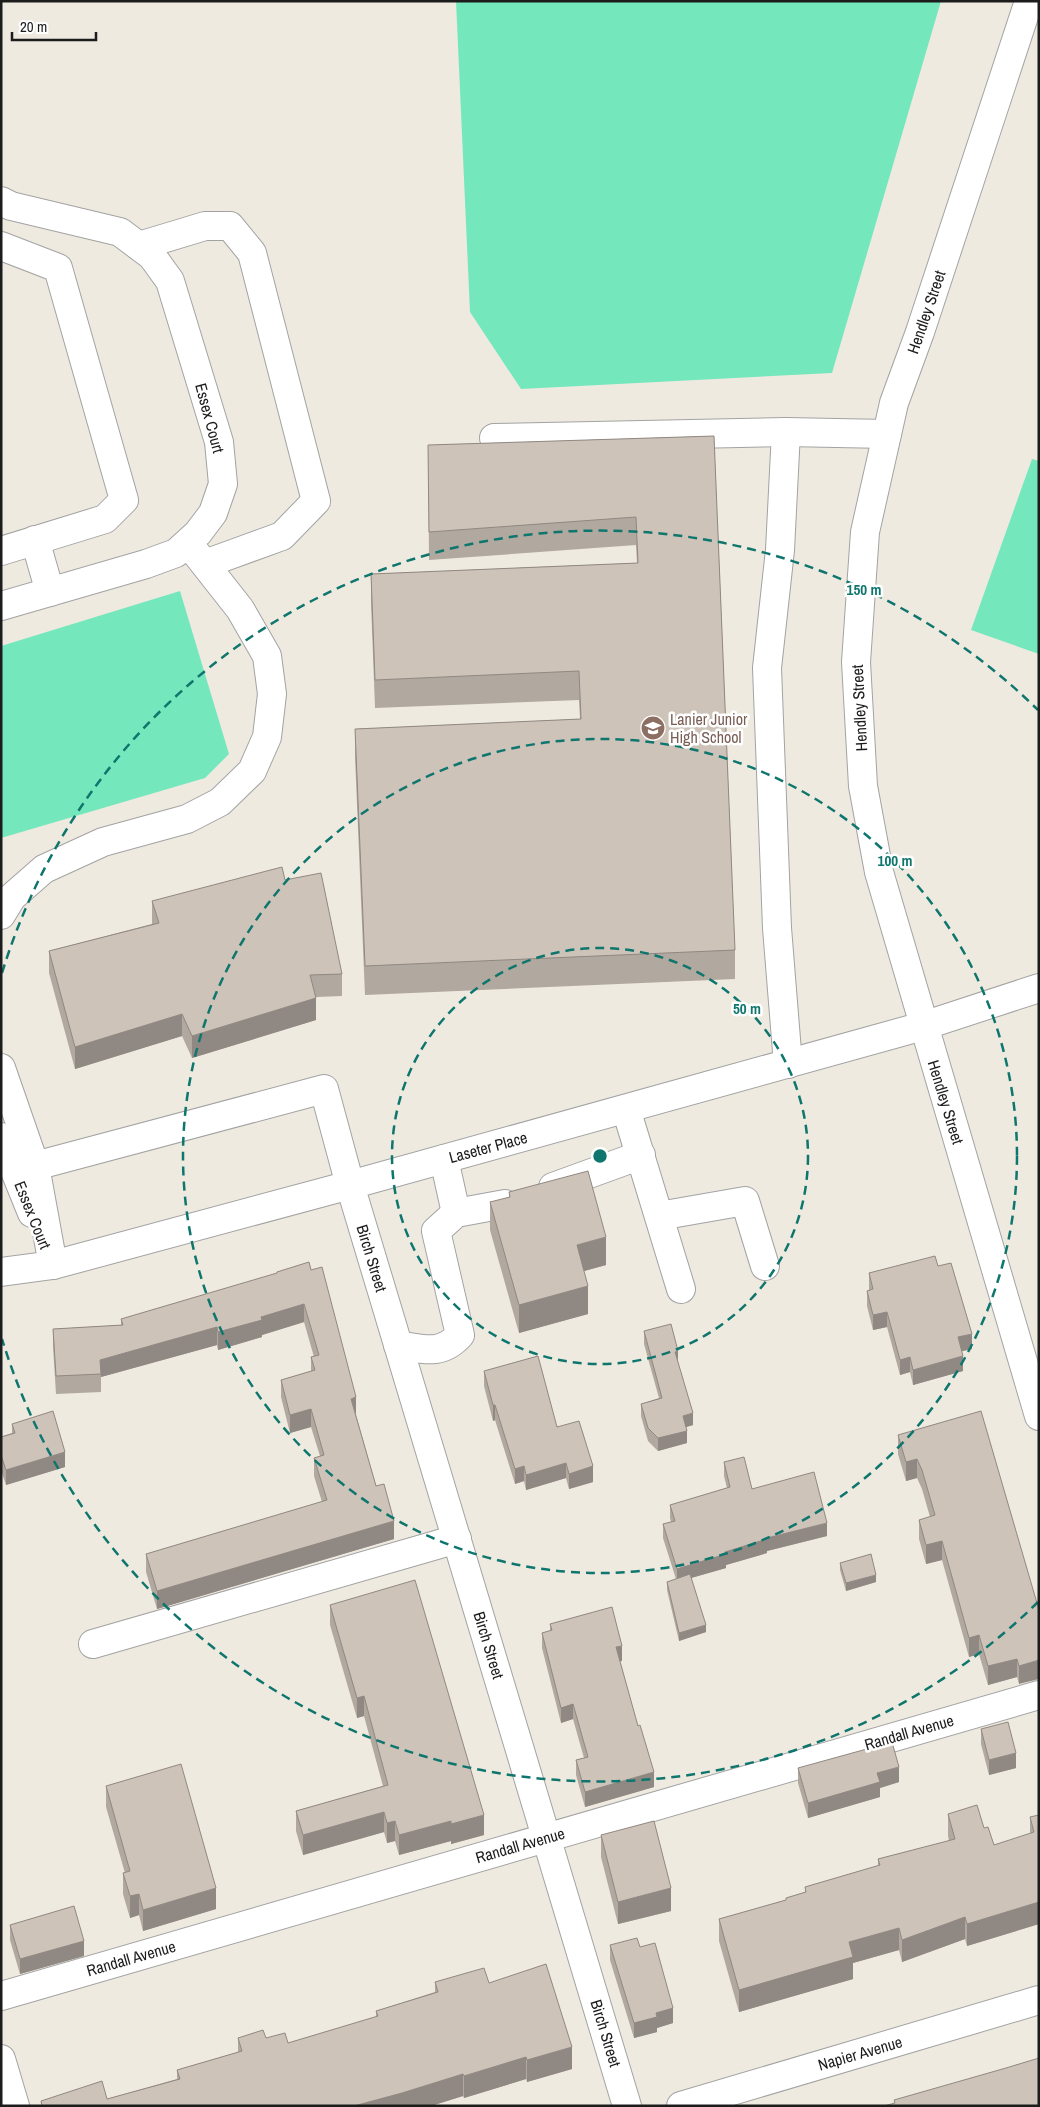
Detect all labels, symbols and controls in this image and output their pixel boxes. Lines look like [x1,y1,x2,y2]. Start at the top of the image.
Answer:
scale bar [12,10,96,42]
text: 20 m [20,16,47,37]
street label: Hendley Street [901,267,951,357]
street label: Essex Court [190,381,230,456]
text: 150 m [847,579,881,600]
street label: Hendley Street [846,664,872,752]
place label: Lanier Junior High School [670,708,748,748]
school or university icon: Lanier Junior High School [640,715,666,741]
text: 100 m [878,850,912,871]
text: 50 m [733,998,761,1019]
street label: Hendley Street [923,1057,969,1147]
street label: Laseter Place [446,1126,530,1168]
centre of rings [591,1147,609,1165]
street label: Essex Court [9,1178,57,1253]
street label: Birch Street [351,1222,393,1295]
street label: Birch Street [468,1609,510,1682]
street label: Randall Avenue [862,1709,956,1755]
street label: Randall Avenue [473,1822,567,1868]
street label: Randall Avenue [84,1935,178,1981]
street label: Birch Street [585,1997,627,2070]
street label: Napier Avenue [815,2030,905,2076]

